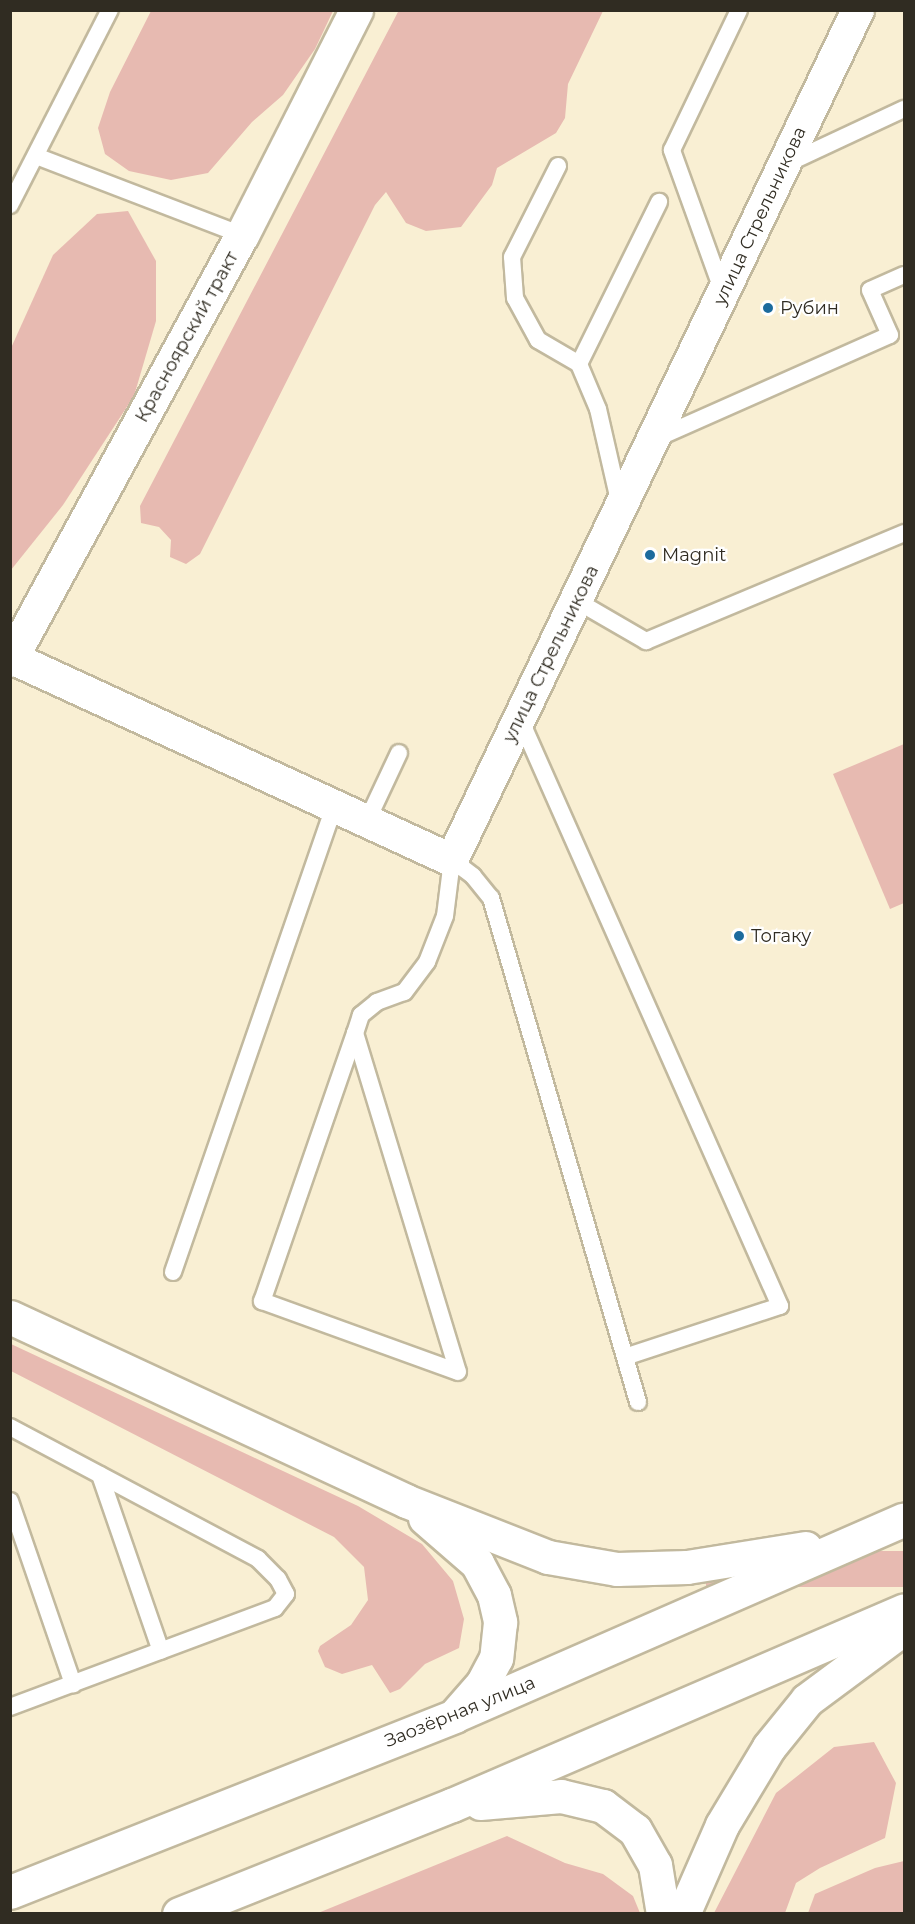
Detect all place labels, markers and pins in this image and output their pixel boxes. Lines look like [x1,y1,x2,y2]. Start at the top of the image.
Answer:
place label: Рубин [780,297,839,319]
marker: Рубин [761,301,775,315]
place label: Magnit [662,544,726,566]
marker: Magnit [643,548,657,562]
place label: Тогаку [751,925,811,947]
marker: Тогаку [732,929,746,943]

